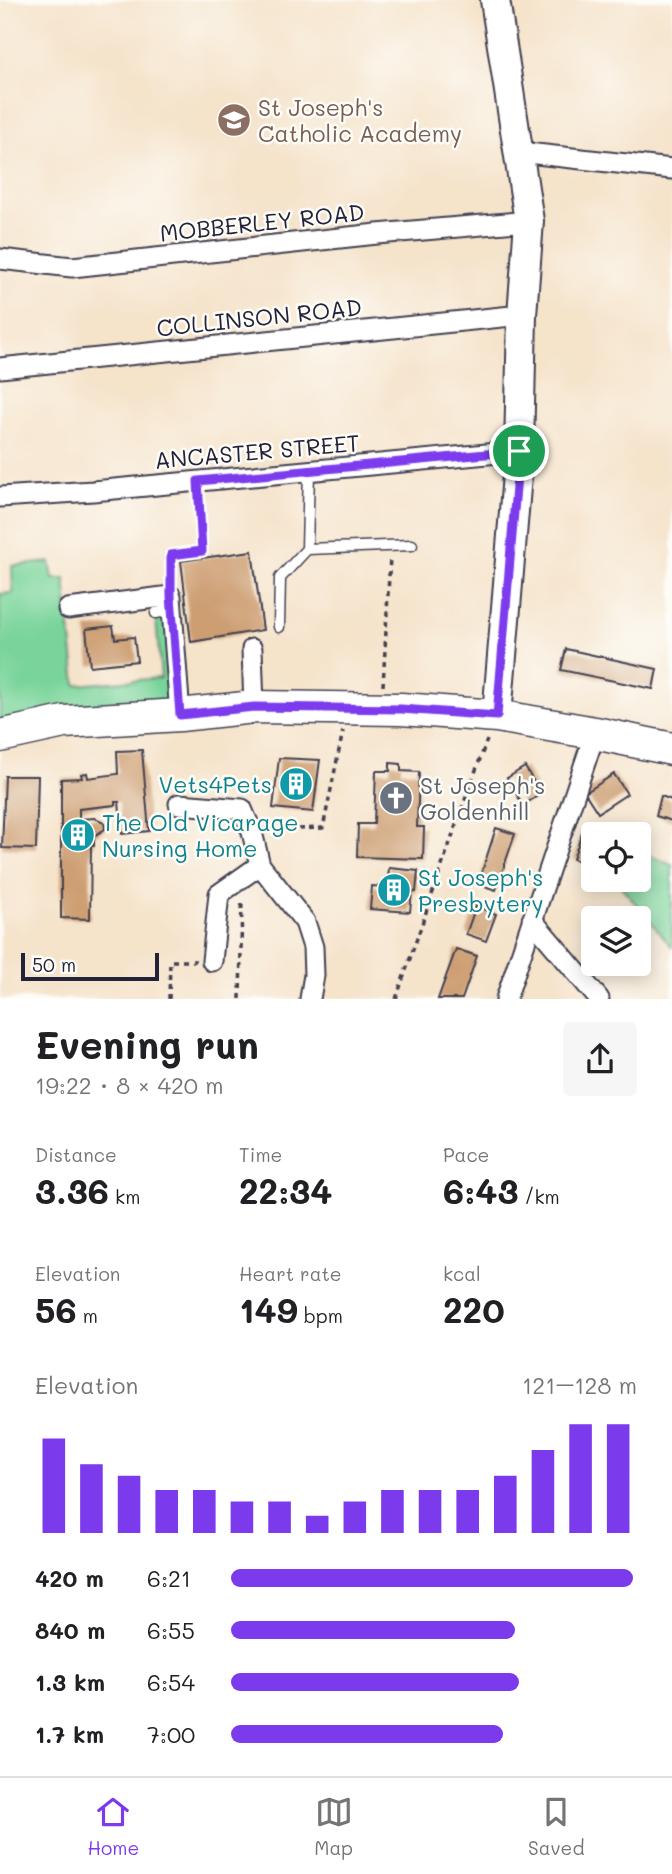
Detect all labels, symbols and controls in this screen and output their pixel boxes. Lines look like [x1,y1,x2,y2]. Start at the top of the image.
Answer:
place label: St Joseph's Catholic Academy [258,92,462,148]
school or university icon: St Joseph's Catholic Academy [215,101,253,139]
street label: MOBBERLEY ROAD [158,196,366,248]
street label: COLLINSON ROAD [155,291,363,343]
pin [489,421,549,481]
street label: ANCASTER STREET [153,427,361,475]
icon: arrive [500,432,538,470]
building icon: Vets4Pets [277,765,315,803]
place label: Vets4Pets [159,769,272,799]
place label: St Joseph's Goldenhill [420,770,546,826]
church icon: St Joseph's Goldenhill [377,779,415,817]
place label: The Old Vicarage Nursing Home [102,807,298,863]
building icon: The Old Vicarage Nursing Home [59,816,97,854]
map controls [581,822,651,976]
button: locate [581,822,651,892]
place label: St Joseph's Presbytery [418,862,544,918]
building icon: St Joseph's Presbytery [375,871,413,909]
button: layers [581,906,651,976]
scale bar [21,950,159,982]
text: 50 m [32,952,76,977]
text: Evening run [35,1019,259,1069]
button: share [563,1022,637,1096]
text: 19:22 · 8 × 420 m [35,1070,224,1100]
text: Distance [35,1142,117,1167]
text: Time [239,1142,282,1167]
text: Pace [443,1142,489,1167]
text: 3.36 [35,1167,109,1213]
text: 22:34 [239,1167,332,1213]
text: 6:43 [443,1167,518,1213]
text: km [109,1184,140,1209]
text: /km [518,1184,560,1209]
text: Elevation [35,1261,120,1286]
text: Heart rate [239,1261,342,1286]
text: kcal [443,1261,481,1286]
text: 56 [35,1286,77,1332]
text: 149 [239,1286,298,1332]
text: 220 [443,1286,505,1332]
text: m [77,1303,98,1328]
text: bpm [298,1303,343,1328]
text: Elevation [35,1370,138,1400]
text: 121–128 m [522,1370,637,1400]
text: 420 m [35,1563,104,1593]
text: 6:21 [147,1563,191,1593]
text: 840 m [35,1615,105,1645]
text: 6:55 [147,1615,195,1645]
text: 1.3 km [35,1667,105,1697]
text: 6:54 [147,1667,195,1697]
text: 1.7 km [35,1719,104,1749]
text: 7:00 [147,1719,195,1749]
tab: Home [88,1793,139,1860]
tab: Map [314,1793,353,1860]
tab: Saved [528,1793,584,1860]

